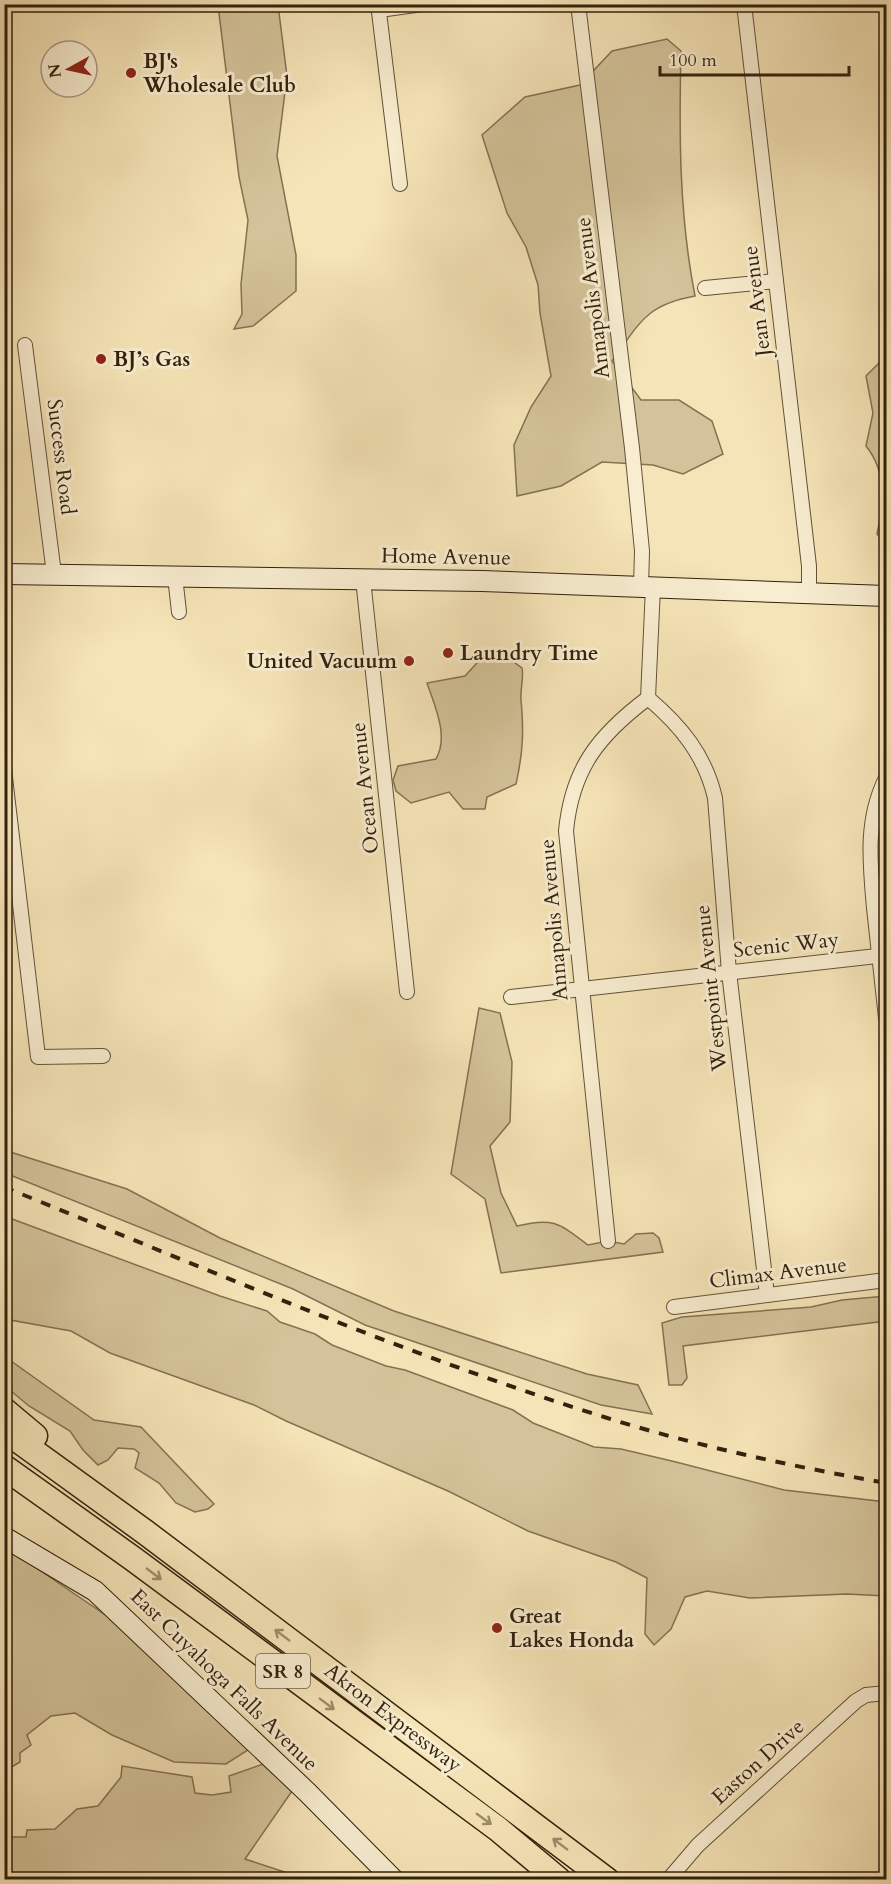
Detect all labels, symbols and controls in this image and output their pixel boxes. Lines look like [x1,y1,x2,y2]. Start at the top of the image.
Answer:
north arrow [39,39,99,99]
scale bar [660,39,849,77]
place label: BJ's Wholesale Club [142,47,296,100]
text: 100 m [669,48,717,73]
text: N [43,62,67,79]
marker: BJ's Wholesale Club [124,66,138,80]
street label: Annapolis Avenue [569,216,617,380]
street label: Jean Avenue [736,244,779,361]
place label: BJ’s Gas [113,345,190,374]
marker: BJ’s Gas [94,352,108,366]
street label: Success Road [40,397,82,517]
street label: Home Avenue [381,541,511,573]
place label: Laundry Time [460,639,598,668]
marker: Laundry Time [441,646,455,660]
place label: United Vacuum [247,647,398,676]
marker: United Vacuum [402,654,416,668]
street label: Ocean Avenue [344,721,386,855]
street label: Annapolis Avenue [532,838,576,1002]
street label: Westpoint Avenue [688,903,734,1074]
street label: Scenic Way [732,925,840,965]
street label: Climax Avenue [708,1250,848,1296]
one-way arrow [146,1568,162,1581]
street label: East Cuyahoga Falls Avenue [124,1582,324,1778]
place label: Great Lakes Honda [509,1602,635,1655]
marker: Great Lakes Honda [490,1621,504,1635]
one-way arrow [274,1628,290,1641]
road number: SR 8 [256,1654,310,1688]
street label: Akron Expressway [318,1657,468,1779]
one-way arrow [319,1697,335,1710]
street label: Easton Drive [705,1713,811,1811]
one-way arrow [476,1813,492,1826]
one-way arrow [553,1838,569,1851]

